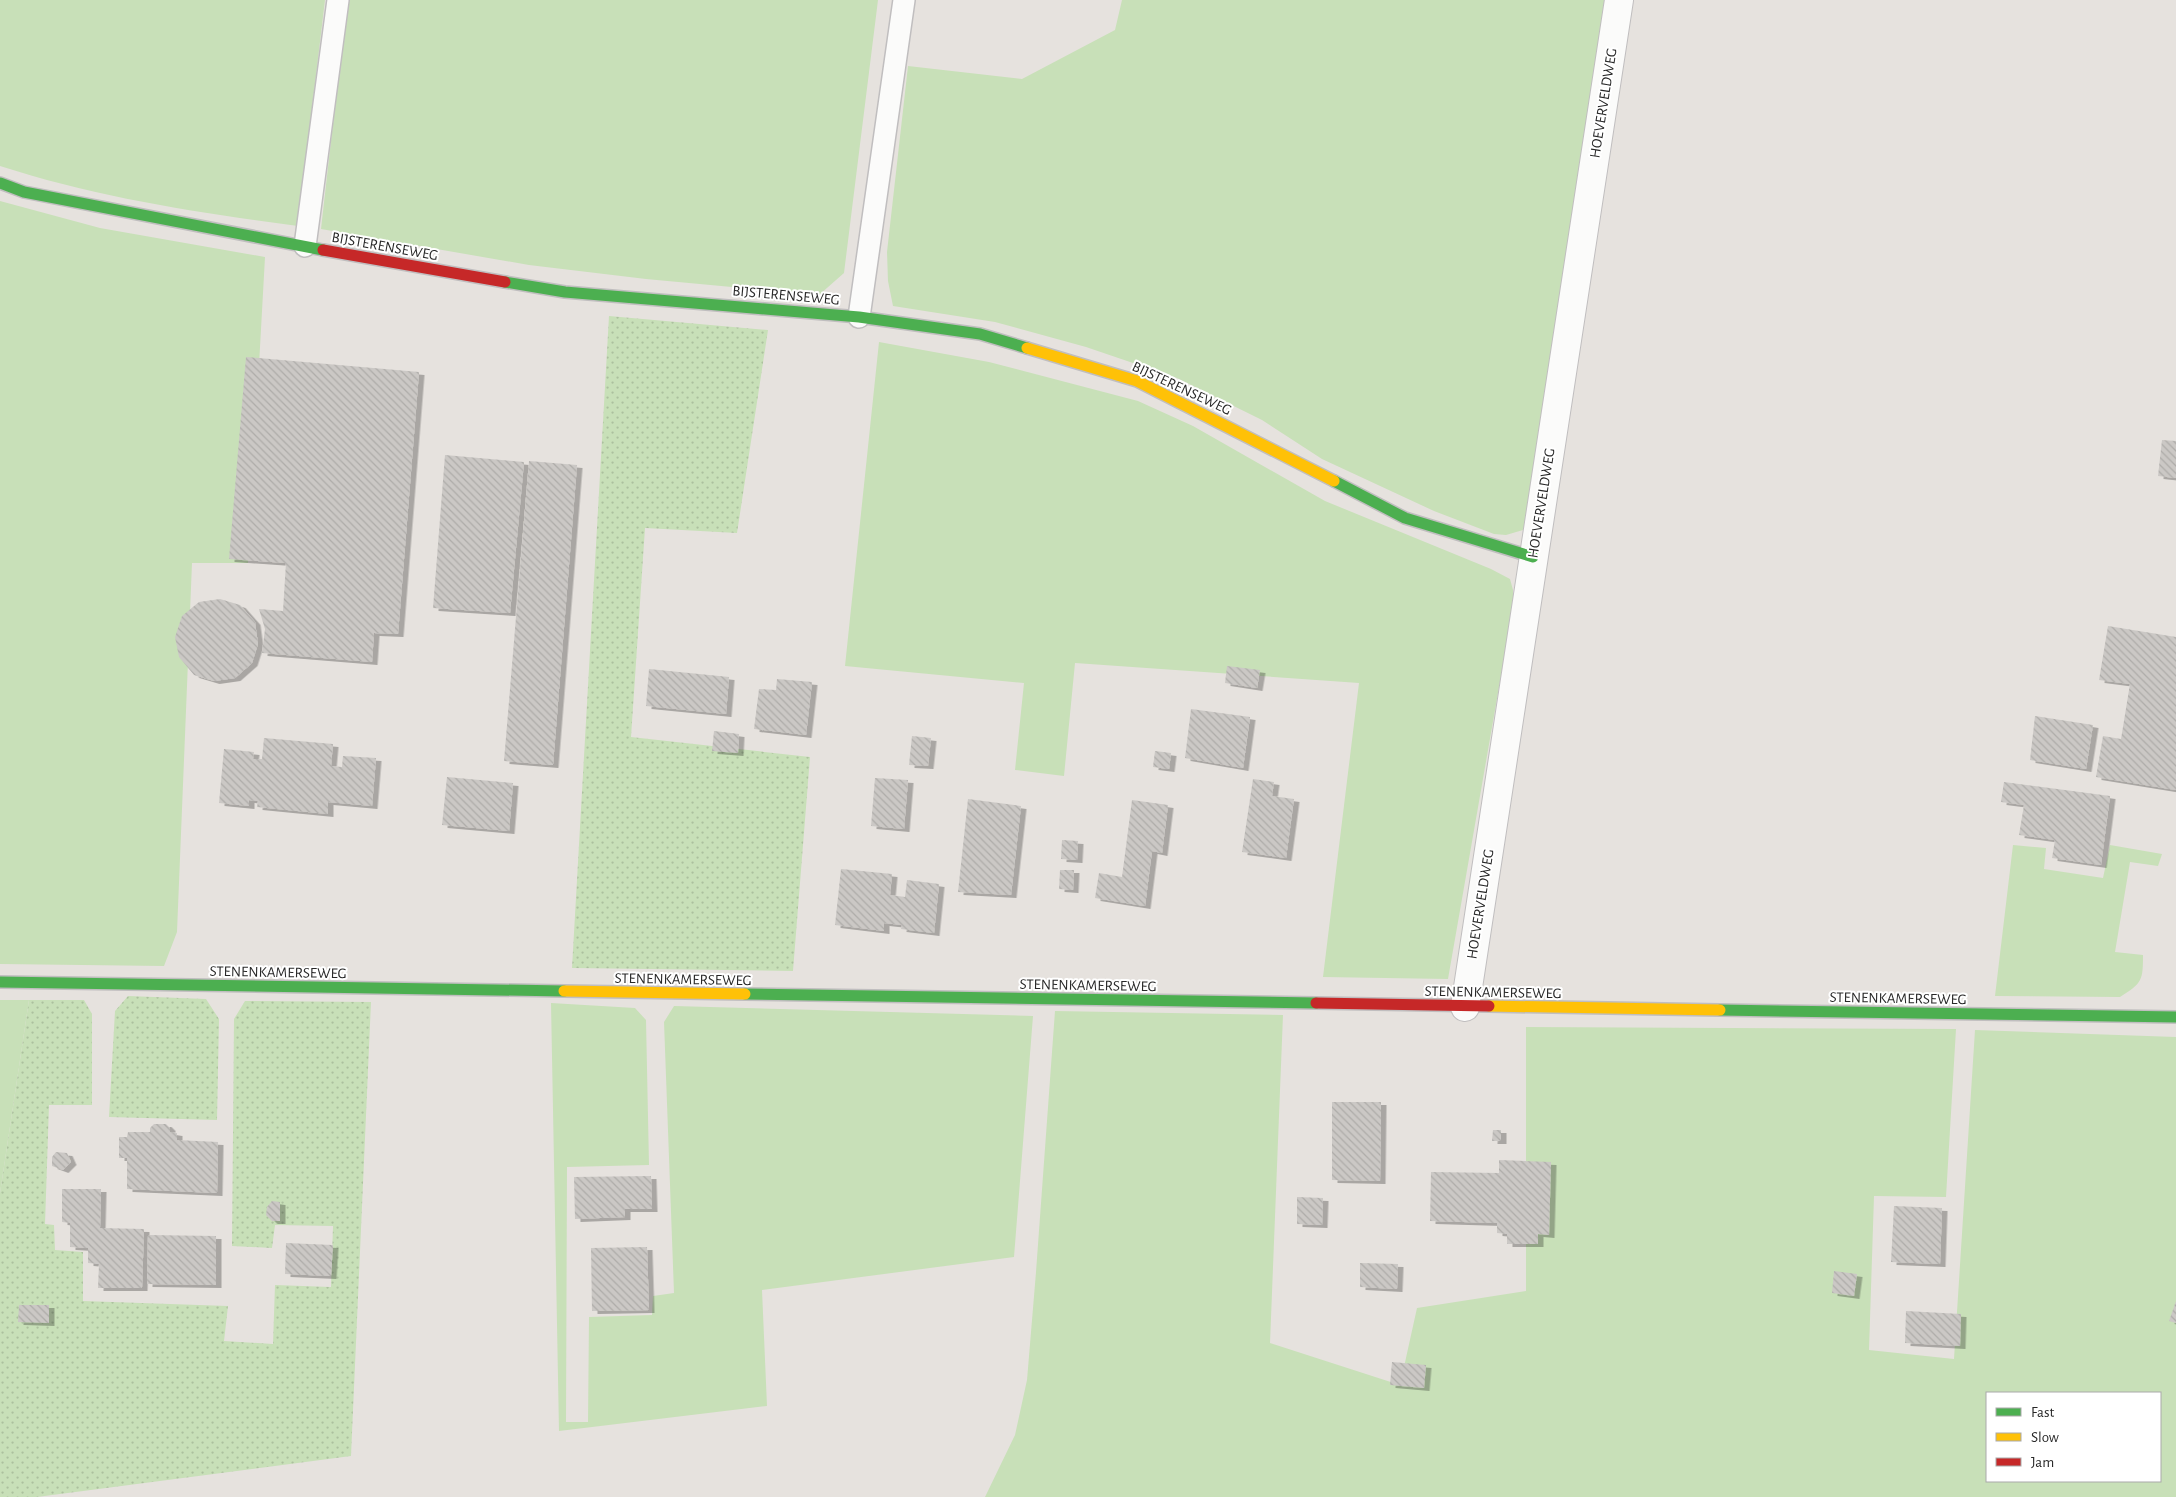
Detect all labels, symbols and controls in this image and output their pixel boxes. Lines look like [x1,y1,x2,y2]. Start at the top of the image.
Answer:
street label: HOEVERVELDWEG [1587,47,1620,159]
street label: BIJSTERENSEWEG [331,230,439,263]
street label: BIJSTERENSEWEG [732,283,840,308]
street label: BIJSTERENSEWEG [1130,359,1234,418]
street label: HOEVERVELDWEG [1525,447,1558,559]
street label: HOEVERVELDWEG [1464,848,1497,960]
street label: STENENKAMERSEWEG [209,964,347,981]
street label: STENENKAMERSEWEG [614,971,752,988]
street label: STENENKAMERSEWEG [1019,977,1157,994]
street label: STENENKAMERSEWEG [1424,984,1562,1001]
street label: STENENKAMERSEWEG [1829,990,1967,1007]
legend [1986,1392,2161,1482]
text: Fast [2031,1405,2055,1420]
text: Slow [2031,1430,2059,1445]
text: Jam [2031,1455,2054,1470]

